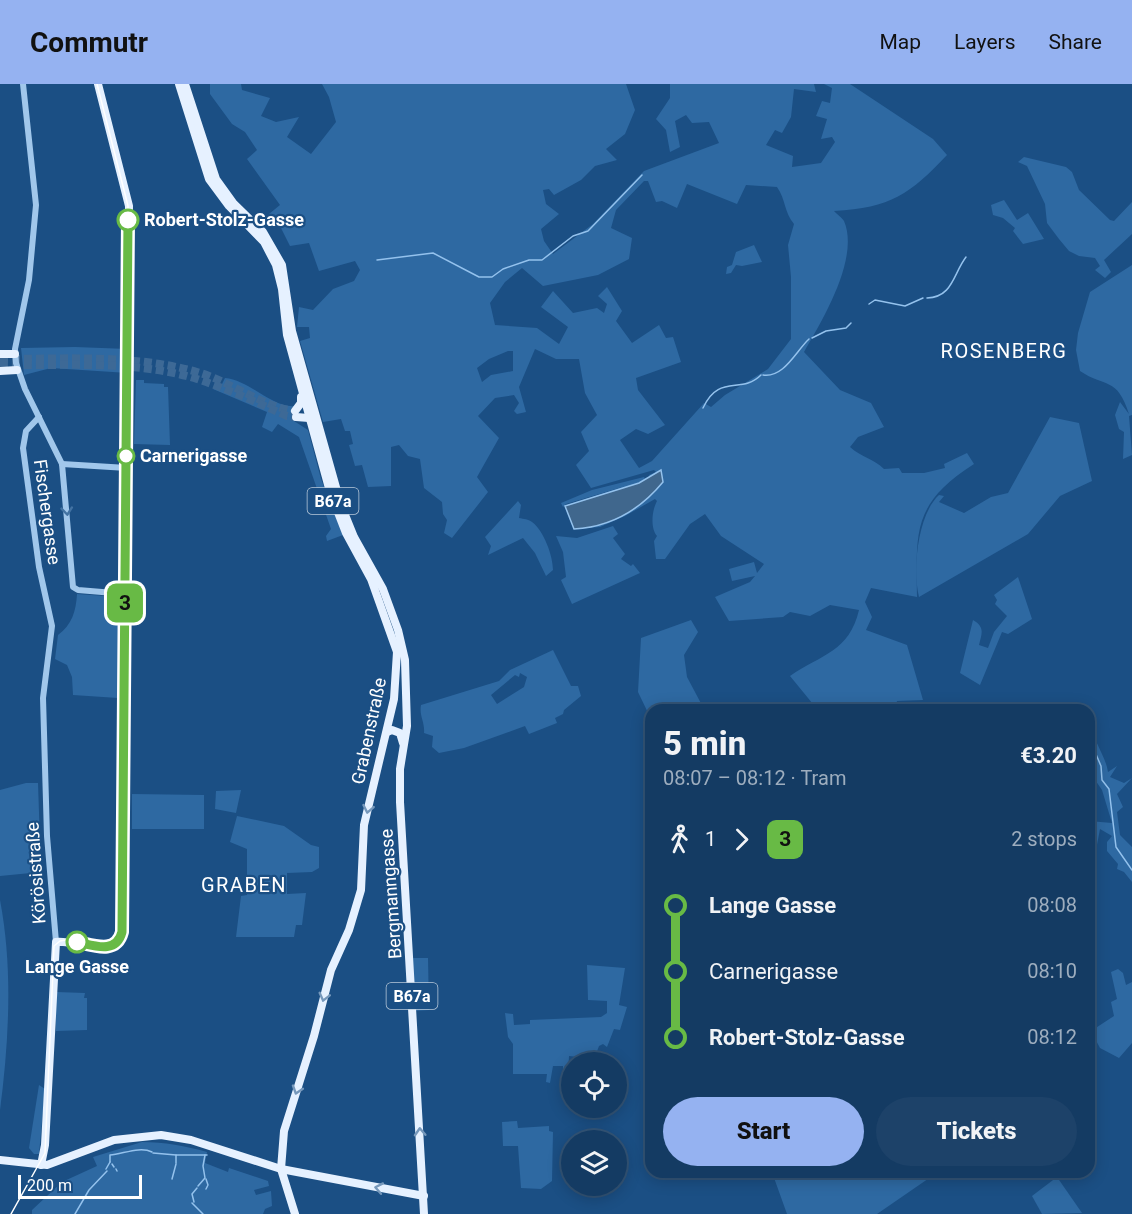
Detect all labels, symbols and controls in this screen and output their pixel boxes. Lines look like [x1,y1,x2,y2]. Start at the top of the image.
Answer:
text: Commutr [30,26,148,59]
text: Map [879,30,921,54]
text: Layers [954,30,1015,54]
text: Share [1048,30,1102,54]
marker: Robert-Stolz-Gasse [117,209,139,231]
place label: Robert-Stolz-Gasse [144,209,304,230]
district label: ROSENBERG [941,339,1067,363]
place label: Carnerigasse [140,445,248,466]
marker: Carnerigasse [117,447,135,465]
street label: Fischergasse [30,458,65,566]
road number: B67a [308,488,358,514]
one-way arrow [60,506,73,515]
line badge: 3 [106,584,144,622]
text: 3 [119,591,131,615]
street label: Grabenstraße [347,676,390,786]
text: 5 min [663,724,746,763]
text: €3.20 [1020,743,1077,768]
text: 08:07 – 08:12 · Tram [663,766,846,790]
one-way arrow [362,804,375,814]
street label: Körösistraße [21,821,50,925]
icon: walk [663,823,696,856]
icon: forward [725,823,758,856]
text: 1 [705,827,716,851]
text: 3 [779,827,791,851]
text: 2 stops [1011,827,1077,851]
street label: Bergmanngasse [375,828,406,960]
district label: GRABEN [201,873,287,897]
text: Lange Gasse [709,893,836,918]
text: 08:08 [1027,893,1077,917]
marker: Lange Gasse [66,931,88,953]
place label: Lange Gasse [25,956,129,977]
text: Carnerigasse [709,959,838,984]
text: 08:10 [1027,959,1077,983]
road number: B67a [386,983,438,1009]
one-way arrow [318,992,331,1002]
text: Robert-Stolz-Gasse [709,1025,905,1050]
text: 08:12 [1027,1025,1077,1049]
map controls [561,1052,627,1196]
button: locate [561,1052,627,1118]
one-way arrow [292,1084,304,1095]
button: Start [663,1097,864,1166]
button: Tickets [876,1097,1077,1166]
one-way arrow [413,1127,426,1136]
button: layers [561,1130,627,1196]
scale bar [18,1172,142,1200]
text: 200 m [27,1176,72,1195]
one-way arrow [374,1182,384,1195]

